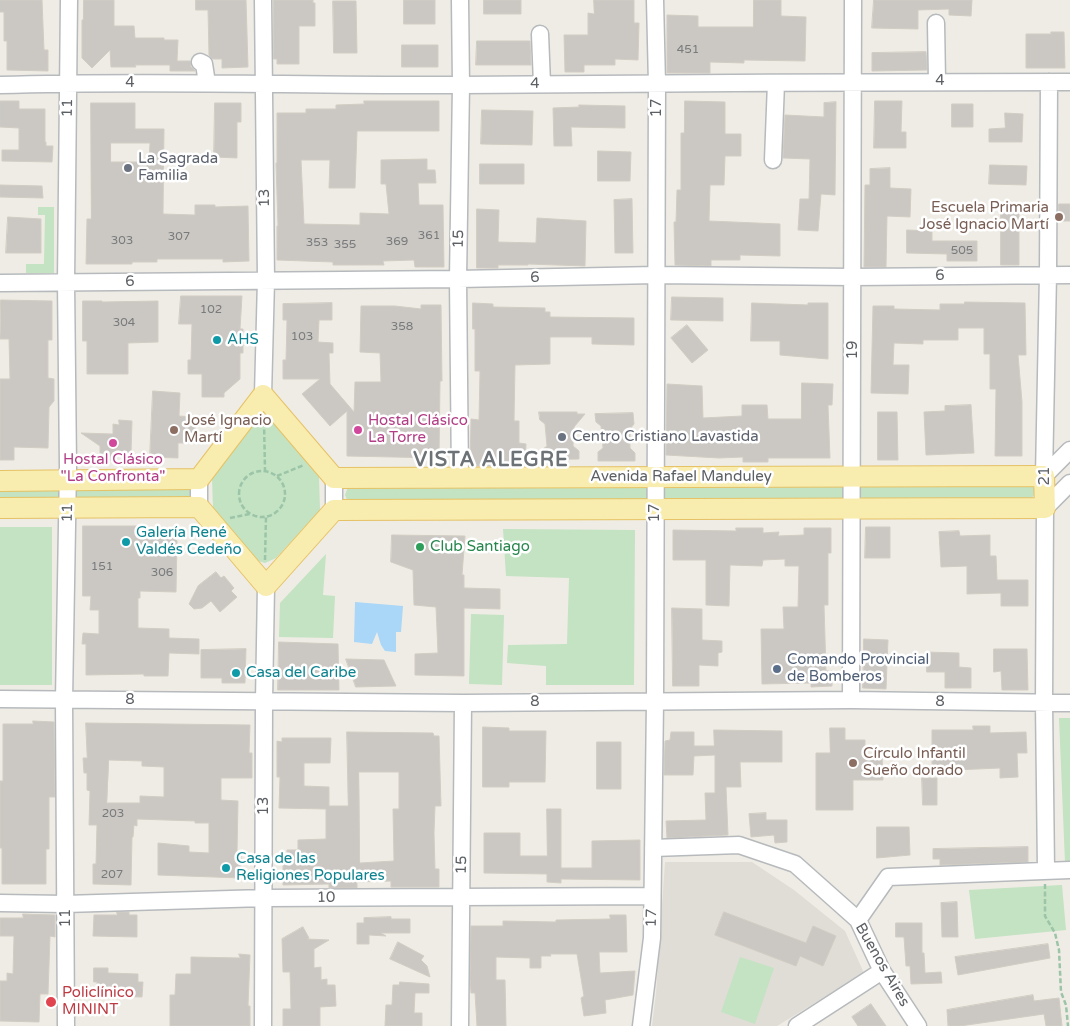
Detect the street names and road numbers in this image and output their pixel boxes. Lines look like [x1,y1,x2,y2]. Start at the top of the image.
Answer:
street label: 4 [935,72,945,90]
street label: 4 [125,74,135,92]
street label: 4 [530,75,540,93]
street label: 11 [59,98,77,118]
street label: 17 [648,99,666,117]
street label: 13 [256,188,274,208]
street label: 15 [450,229,468,249]
street label: 6 [935,267,945,285]
street label: 6 [530,269,540,287]
street label: 6 [125,273,135,291]
street label: 19 [844,341,862,359]
street label: 21 [1036,467,1054,485]
street label: Avenida Rafael Manduley [590,468,772,486]
street label: 11 [59,503,77,523]
street label: 17 [646,504,664,522]
street label: 8 [125,691,135,709]
street label: 8 [530,693,540,711]
street label: 8 [935,693,945,711]
street label: 13 [255,797,273,815]
street label: 15 [453,855,471,875]
street label: 10 [316,889,336,907]
street label: 17 [643,908,661,928]
street label: 11 [57,909,75,927]
street label: Buenos Aires [851,920,913,1010]

